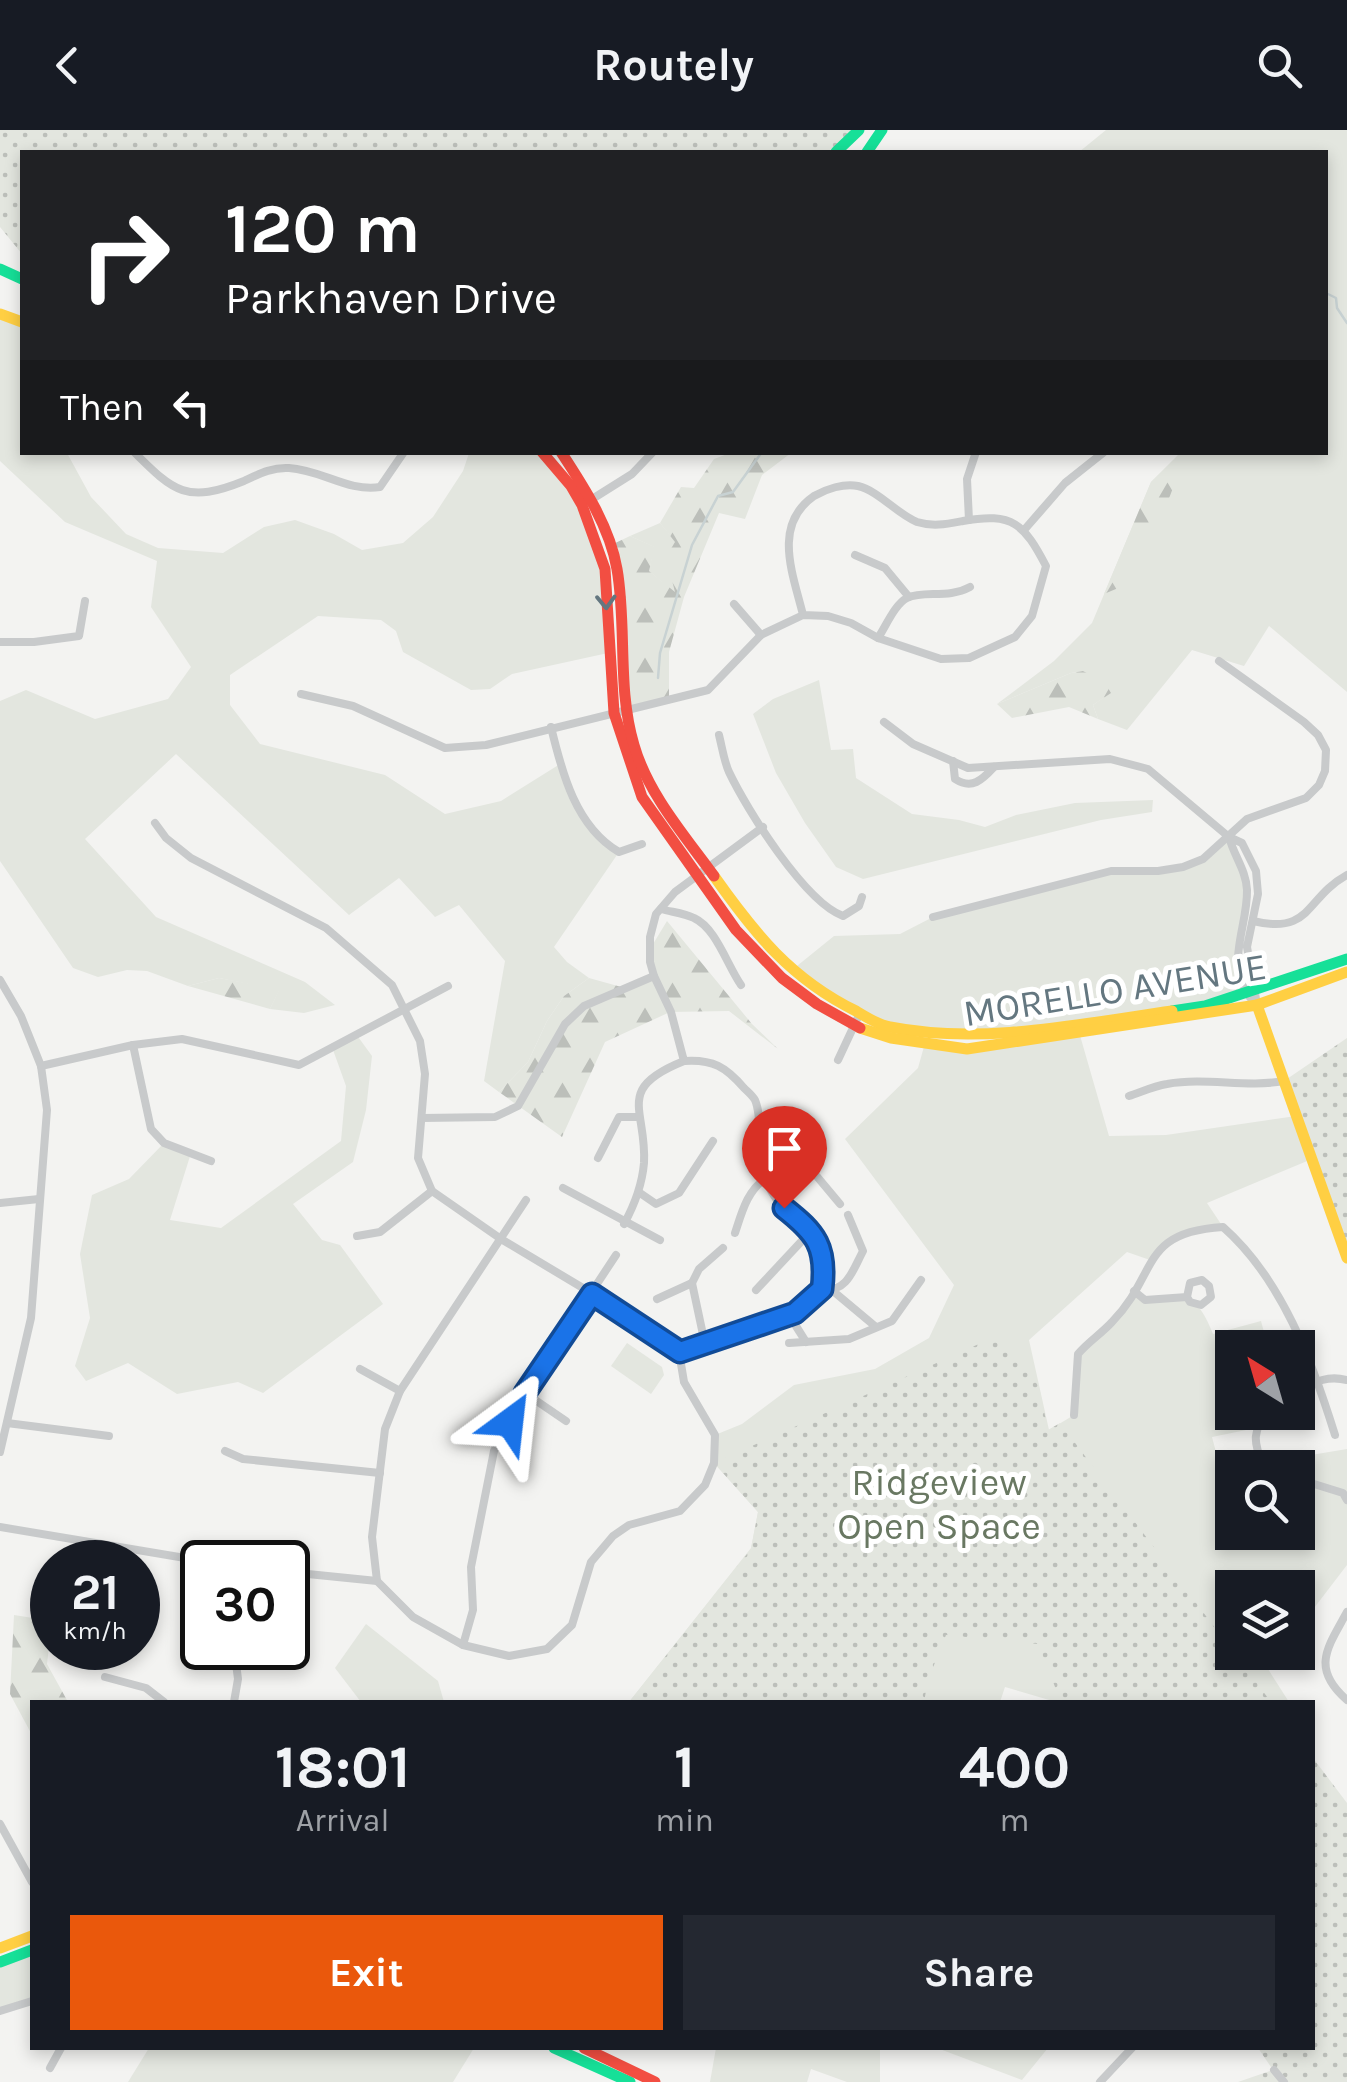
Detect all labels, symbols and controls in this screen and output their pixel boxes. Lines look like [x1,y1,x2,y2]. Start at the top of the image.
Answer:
icon: back [40,38,95,93]
icon: search [1252,38,1307,93]
text: Routely [593,39,754,91]
text: 120 m [225,188,421,270]
icon: right [60,190,190,320]
text: Parkhaven Drive [225,272,557,324]
icon: left [164,380,219,435]
text: Then [60,385,144,430]
one-way arrow [595,595,616,611]
street label: MORELLO AVENUE [960,944,1270,1036]
pin [742,1106,827,1209]
icon: arrive [757,1121,812,1176]
north arrow [1215,1330,1315,1430]
map controls [1215,1330,1315,1670]
position arrow [458,1370,562,1474]
button: search [1215,1450,1315,1550]
park label: Ridgeview Open Space [837,1460,1041,1549]
speed limit sign: 30 [180,1540,310,1670]
text: 21 [71,1563,119,1622]
button: layers [1215,1570,1315,1670]
text: km/h [63,1616,127,1645]
text: 18:01 [275,1732,410,1802]
text: 1 [674,1732,695,1802]
text: 400 [959,1732,1070,1802]
text: Arrival [296,1802,389,1839]
text: min [655,1802,714,1839]
text: m [999,1802,1029,1839]
button: Exit [70,1915,663,2030]
button: Share [683,1915,1275,2030]

